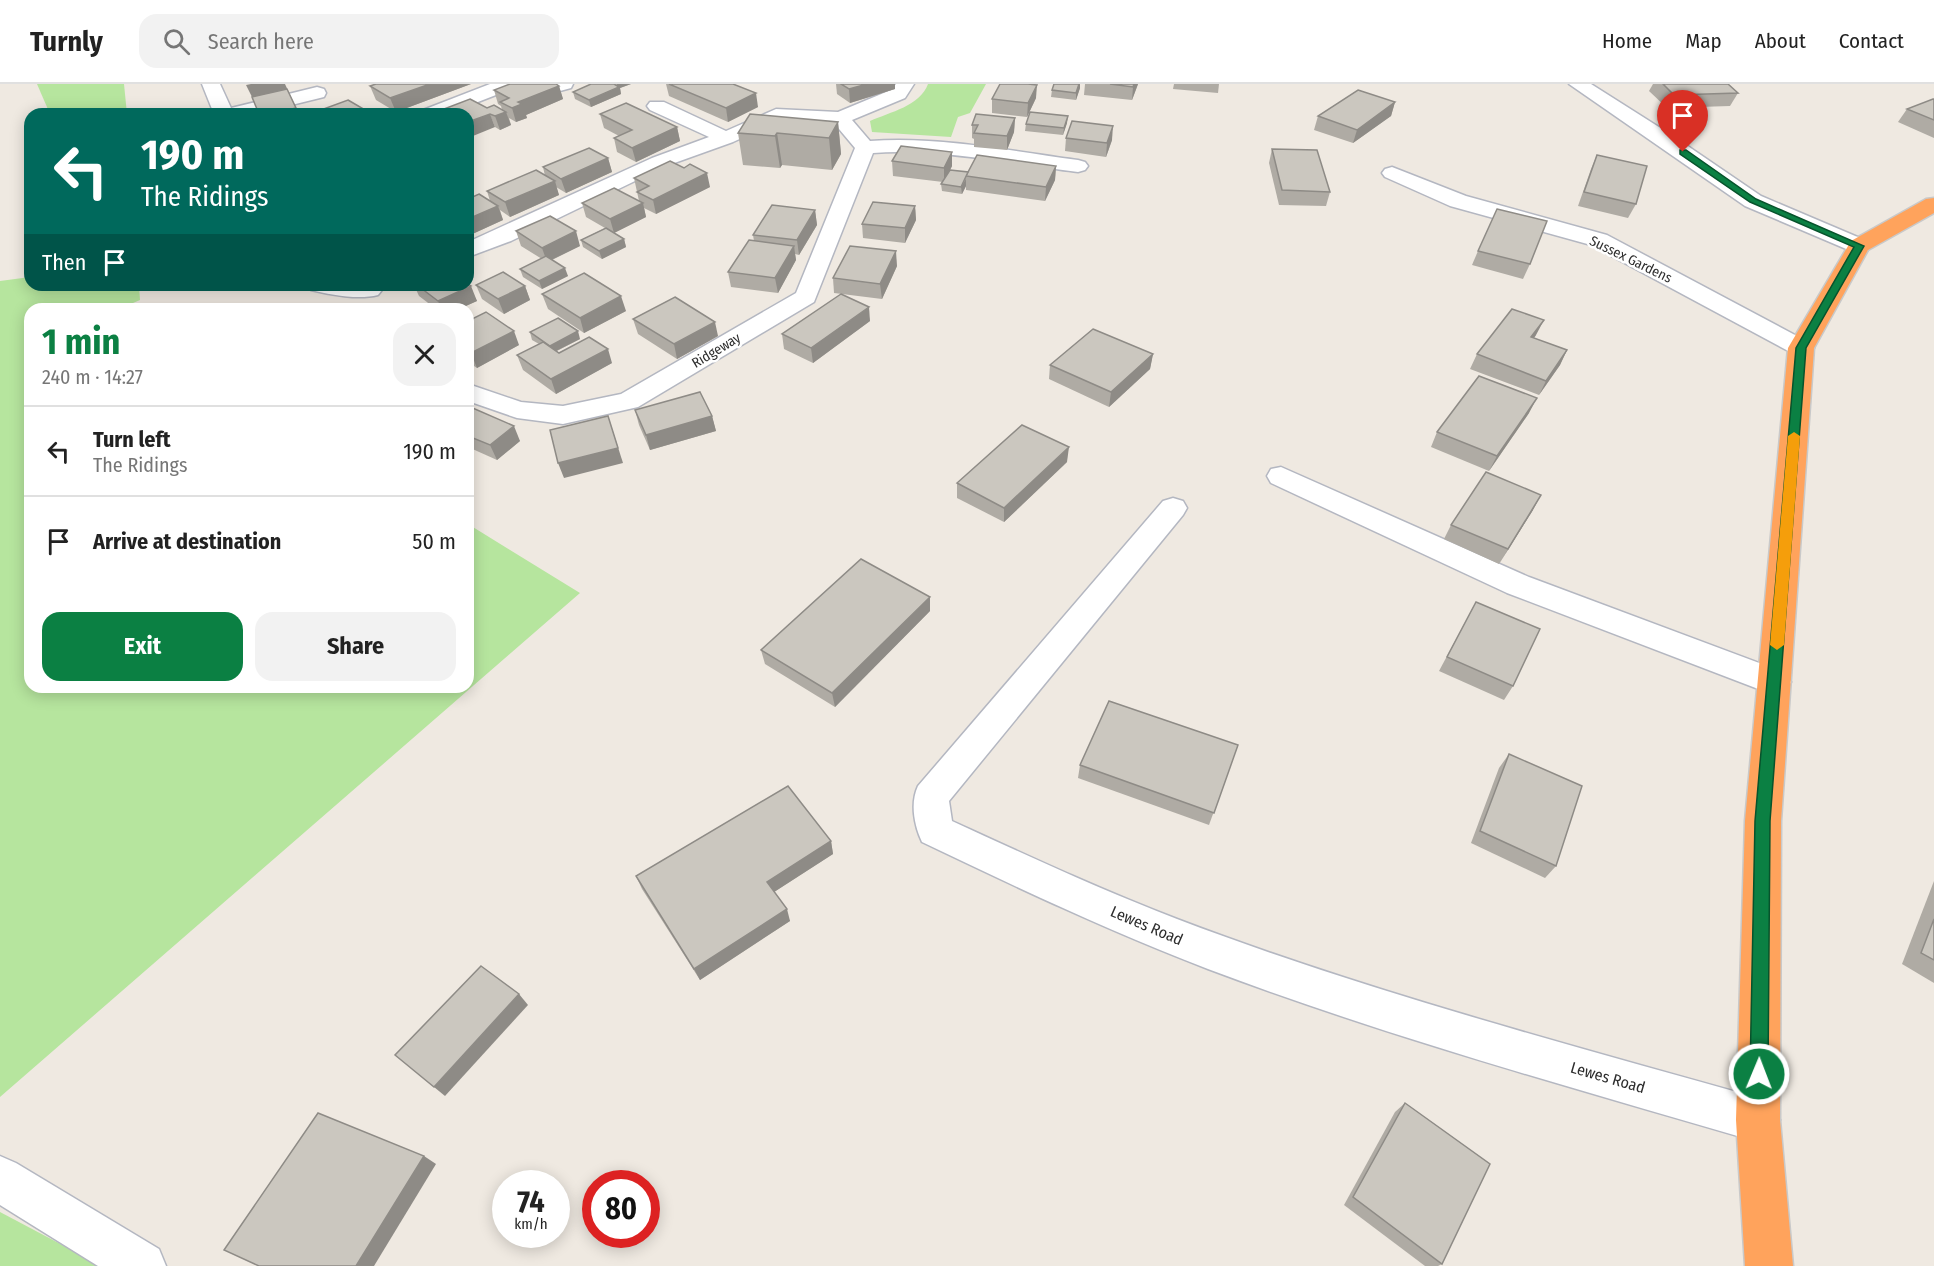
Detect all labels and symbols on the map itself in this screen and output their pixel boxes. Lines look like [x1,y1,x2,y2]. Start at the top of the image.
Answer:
pin [1657,90,1708,152]
street label: Sussex Gardens [1587,232,1675,287]
street label: Ridgeway [689,329,744,372]
street label: Lewes Road [1108,902,1186,949]
position arrow [1727,1042,1791,1106]
street label: Lewes Road [1568,1058,1647,1097]
speed limit sign: 80 [582,1170,660,1248]

